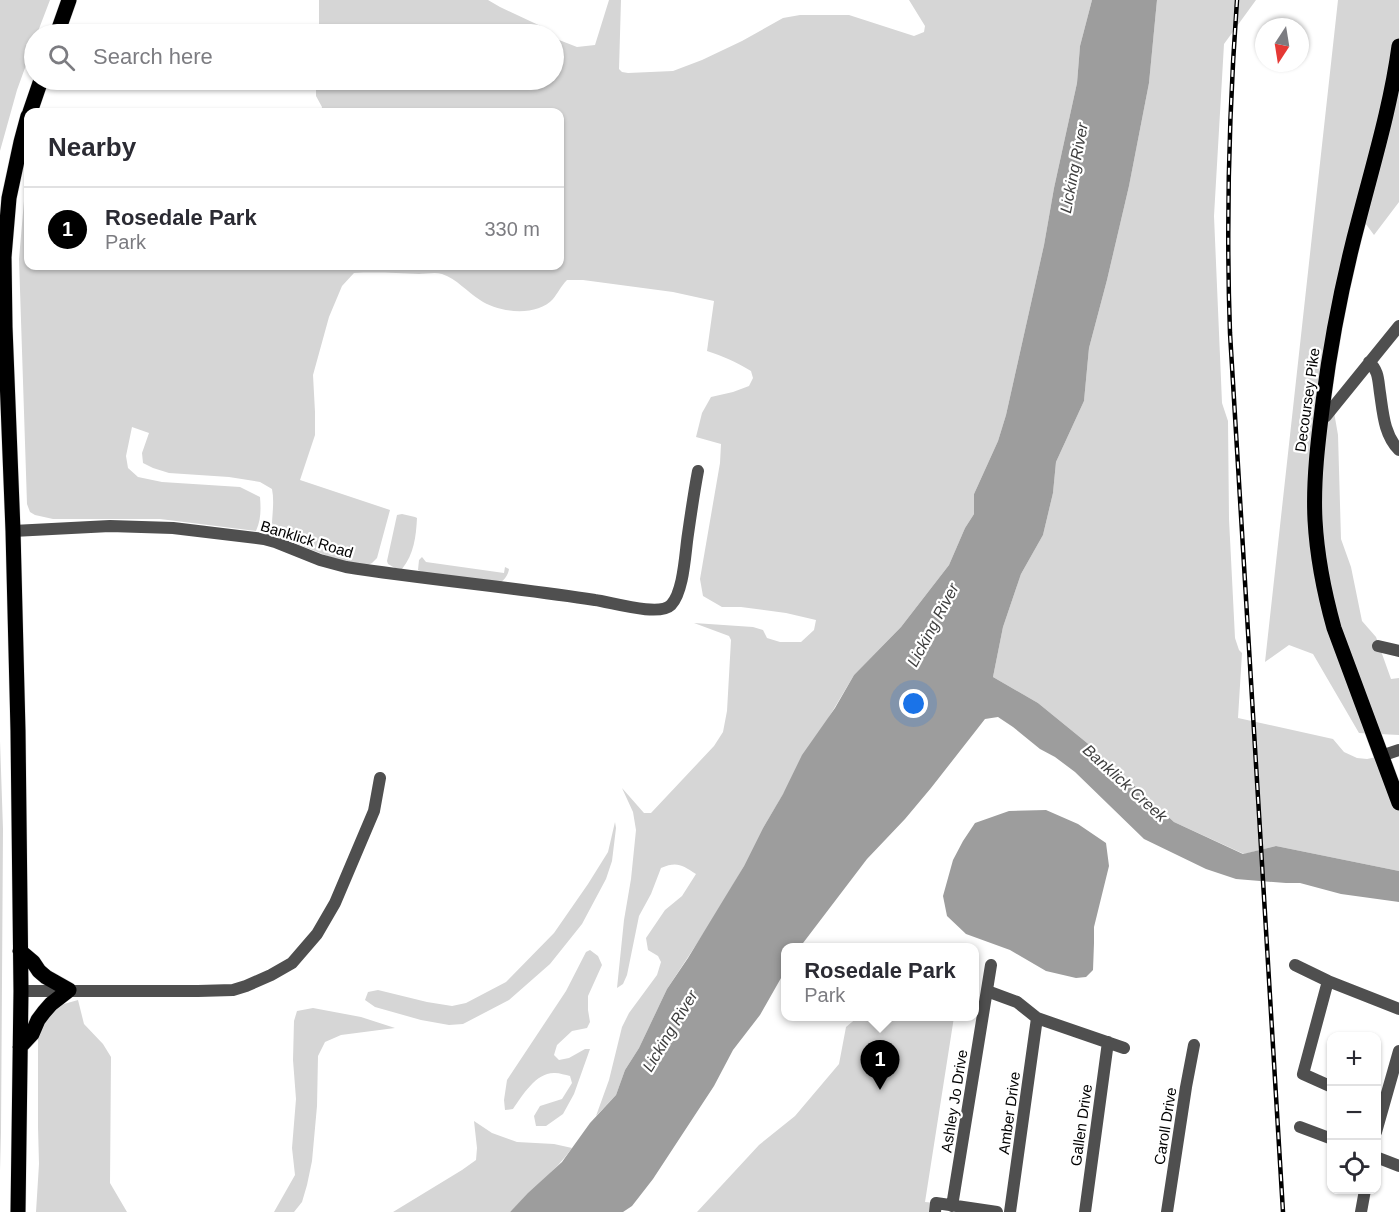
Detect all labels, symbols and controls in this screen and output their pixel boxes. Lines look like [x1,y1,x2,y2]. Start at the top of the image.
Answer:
north arrow [1255,18,1309,72]
search box [24,24,564,90]
icon: search [45,41,78,74]
text: Search here [93,44,213,69]
water label: Licking River [1057,121,1091,215]
text: Nearby [48,132,136,162]
text: Rosedale Park [105,205,257,230]
text: 1 [62,218,73,240]
text: 330 m [484,218,540,240]
text: Park [105,231,146,253]
street label: Decoursey Pike [1291,347,1323,453]
street label: Banklick Road [259,517,355,561]
water label: Licking River [904,580,962,669]
your location [899,689,928,718]
water label: Banklick Creek [1080,741,1171,826]
popup [781,943,979,1021]
text: Rosedale Park [804,958,956,983]
text: Park [804,984,845,1006]
water label: Licking River [639,987,701,1075]
map controls [1327,1032,1381,1194]
button: + [1327,1032,1381,1086]
pin: 1 [860,1040,900,1090]
street label: Ashley Jo Drive [937,1048,971,1154]
street label: Amber Drive [995,1071,1023,1155]
street label: Gallen Drive [1067,1083,1095,1167]
street label: Caroll Drive [1150,1086,1180,1166]
button: − [1327,1086,1381,1140]
button: locate [1327,1140,1381,1194]

